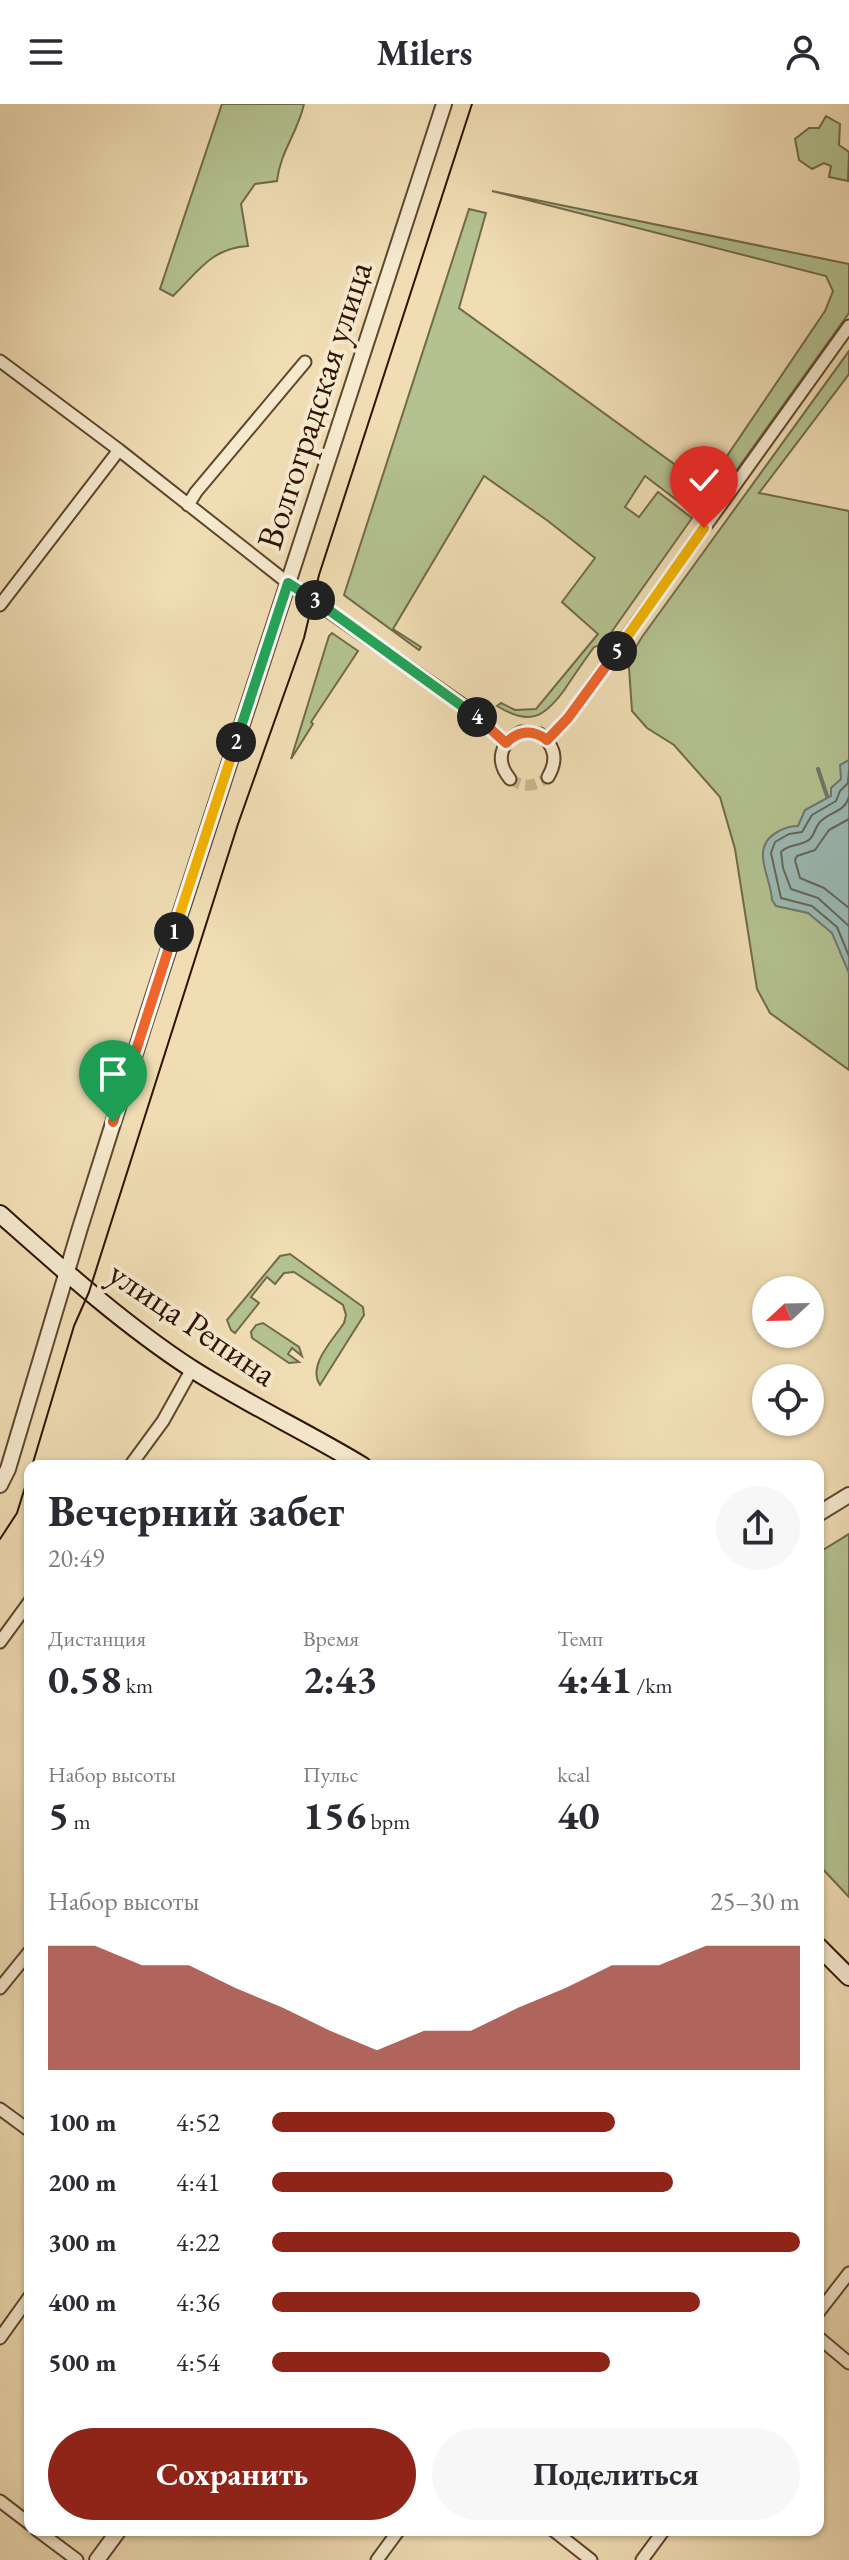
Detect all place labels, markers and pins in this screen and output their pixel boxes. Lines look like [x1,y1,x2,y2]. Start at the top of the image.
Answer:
pin [670,446,738,528]
pin: 3 [295,580,335,620]
pin: 5 [597,631,637,671]
pin: 4 [457,697,497,737]
pin: 2 [216,722,256,762]
pin: 1 [154,912,194,952]
pin [79,1040,147,1122]

